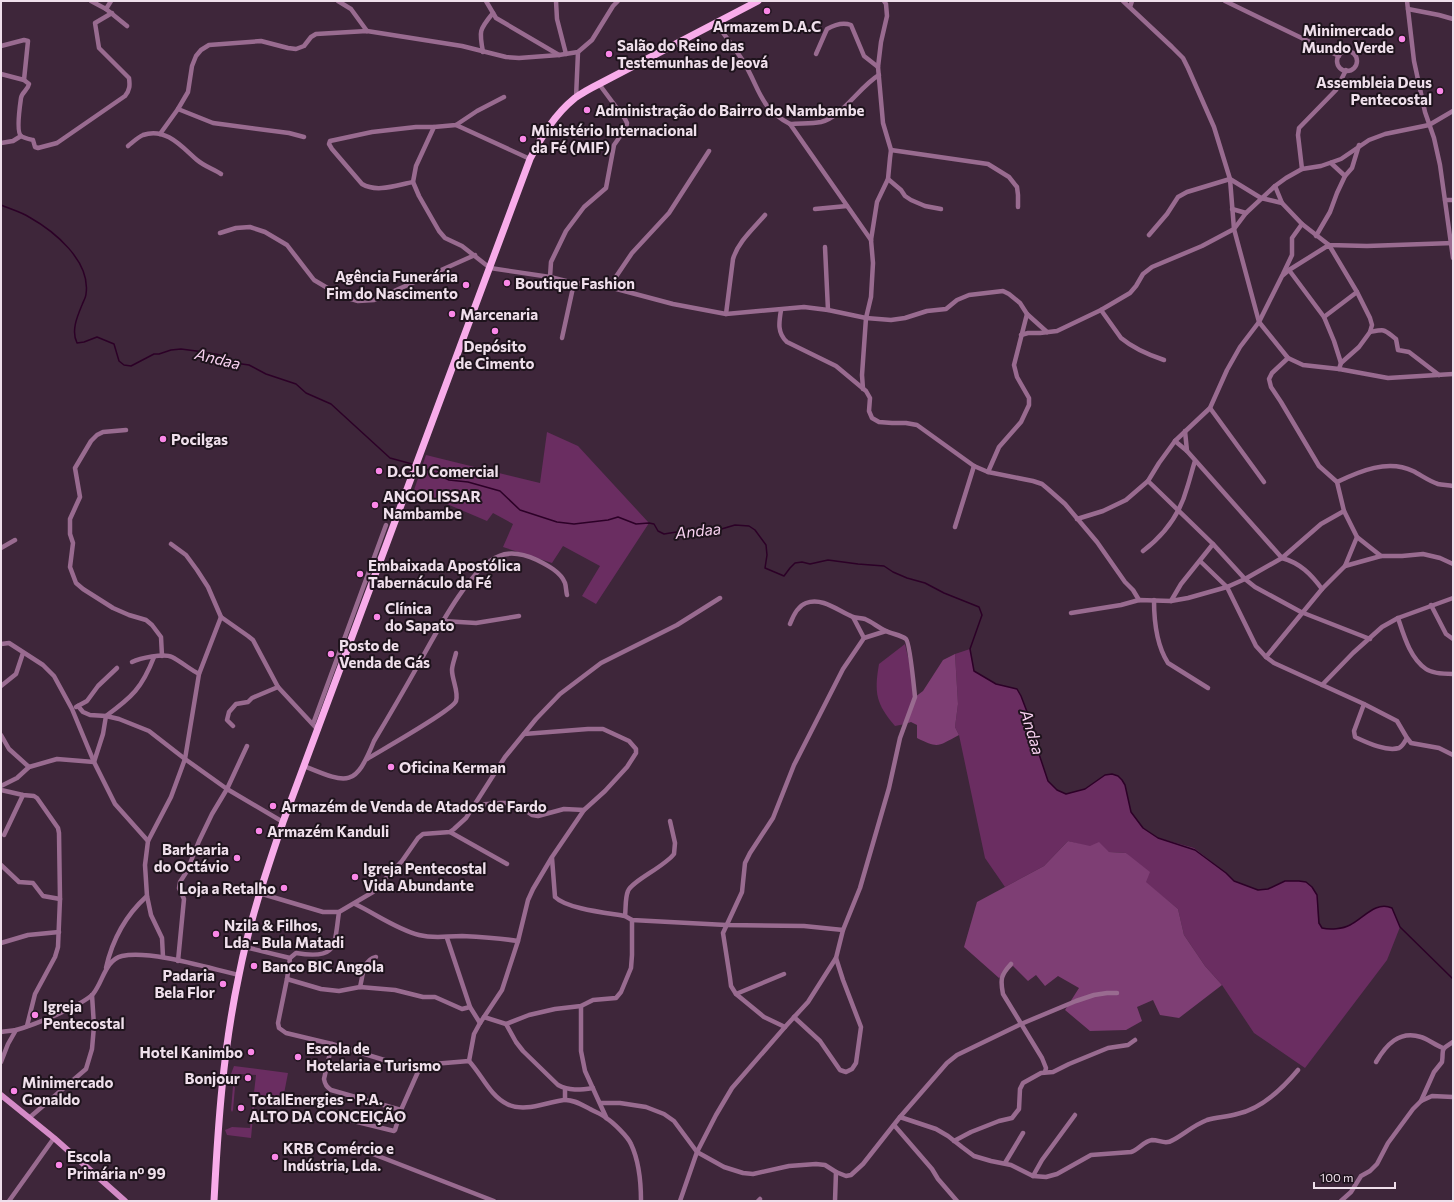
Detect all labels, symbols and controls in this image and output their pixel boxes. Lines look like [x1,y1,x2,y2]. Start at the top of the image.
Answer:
marker: Armazem D.A.C [762,6,772,16]
place label: Armazem D.A.C [713,17,821,35]
place label: Minimercado Mundo Verde [1302,21,1394,56]
marker: Minimercado Mundo Verde [1397,34,1407,44]
place label: Salão do Reino das Testemunhas de Jeová [617,36,768,71]
marker: Salão do Reino das Testemunhas de Jeová [604,49,614,59]
place label: Assembleia Deus Pentecostal [1316,73,1432,108]
marker: Assembleia Deus Pentecostal [1435,86,1445,96]
place label: Administração do Bairro do Nambambe [595,101,865,119]
marker: Administração do Bairro do Nambambe [582,105,592,115]
place label: Ministério Internacional da Fé (MIF) [531,121,697,156]
marker: Ministério Internacional da Fé (MIF) [518,134,528,144]
place label: Agência Funerária Fim do Nascimento [326,267,458,302]
place label: Boutique Fashion [515,274,635,292]
marker: Boutique Fashion [502,278,512,288]
marker: Agência Funerária Fim do Nascimento [461,280,471,290]
place label: Marcenaria [460,305,538,323]
marker: Marcenaria [447,309,457,319]
marker: Depósito de Cimento [490,326,500,336]
place label: Depósito de Cimento [456,337,534,372]
water label: Andaa [192,343,243,373]
place label: Pocilgas [171,430,228,448]
marker: Pocilgas [158,434,168,444]
place label: D.C.U Comercial [387,462,499,480]
marker: D.C.U Comercial [374,466,384,476]
place label: ANGOLISSAR Nambambe [383,487,481,522]
marker: ANGOLISSAR Nambambe [370,500,380,510]
water label: Andaa [673,518,722,542]
place label: Embaixada Apostólica Tabernáculo da Fé [368,556,521,591]
marker: Embaixada Apostólica Tabernáculo da Fé [355,569,365,579]
place label: Clínica do Sapato [385,599,455,634]
marker: Clínica do Sapato [372,612,382,622]
place label: Posto de Venda de Gás [339,636,430,671]
marker: Posto de Venda de Gás [326,649,336,659]
water label: Andaa [1017,706,1049,757]
place label: Oficina Kerman [399,758,506,776]
marker: Oficina Kerman [386,762,396,772]
place label: Armazém de Venda de Atados de Fardo [281,797,547,815]
marker: Armazém de Venda de Atados de Fardo [268,801,278,811]
place label: Armazém Kanduli [267,822,389,840]
marker: Armazém Kanduli [254,826,264,836]
place label: Barbearia do Octávio [154,840,229,875]
marker: Barbearia do Octávio [232,853,242,863]
place label: Igreja Pentecostal Vida Abundante [363,859,486,894]
marker: Igreja Pentecostal Vida Abundante [350,872,360,882]
place label: Loja a Retalho [179,879,276,897]
marker: Loja a Retalho [279,883,289,893]
place label: Nzila & Filhos, Lda - Bula Matadi [224,916,344,951]
marker: Nzila & Filhos, Lda - Bula Matadi [211,929,221,939]
place label: Banco BIC Angola [262,957,384,975]
marker: Banco BIC Angola [249,961,259,971]
place label: Padaria Bela Flor [154,966,215,1001]
marker: Padaria Bela Flor [218,979,228,989]
place label: Igreja Pentecostal [43,997,125,1032]
marker: Igreja Pentecostal [30,1010,40,1020]
place label: Escola de Hotelaria e Turismo [306,1039,441,1074]
place label: Hotel Kanimbo [140,1043,243,1061]
marker: Hotel Kanimbo [246,1047,256,1057]
marker: Escola de Hotelaria e Turismo [293,1052,303,1062]
place label: Bonjour [185,1069,240,1087]
place label: Minimercado Gonaldo [22,1073,113,1108]
marker: Bonjour [243,1073,253,1083]
marker: Minimercado Gonaldo [9,1086,19,1096]
place label: TotalEnergies - P.A. ALTO DA CONCEIÇÃO [249,1090,406,1125]
marker: TotalEnergies - P.A. ALTO DA CONCEIÇÃO [236,1103,246,1113]
place label: KRB Comércio e Indústria, Lda. [283,1139,394,1174]
place label: Escola Primária nº 99 [67,1147,166,1182]
marker: KRB Comércio e Indústria, Lda. [270,1152,280,1162]
marker: Escola Primária nº 99 [54,1160,64,1170]
scale bar [1314,1164,1395,1190]
text: 100 m [1320,1170,1354,1184]

